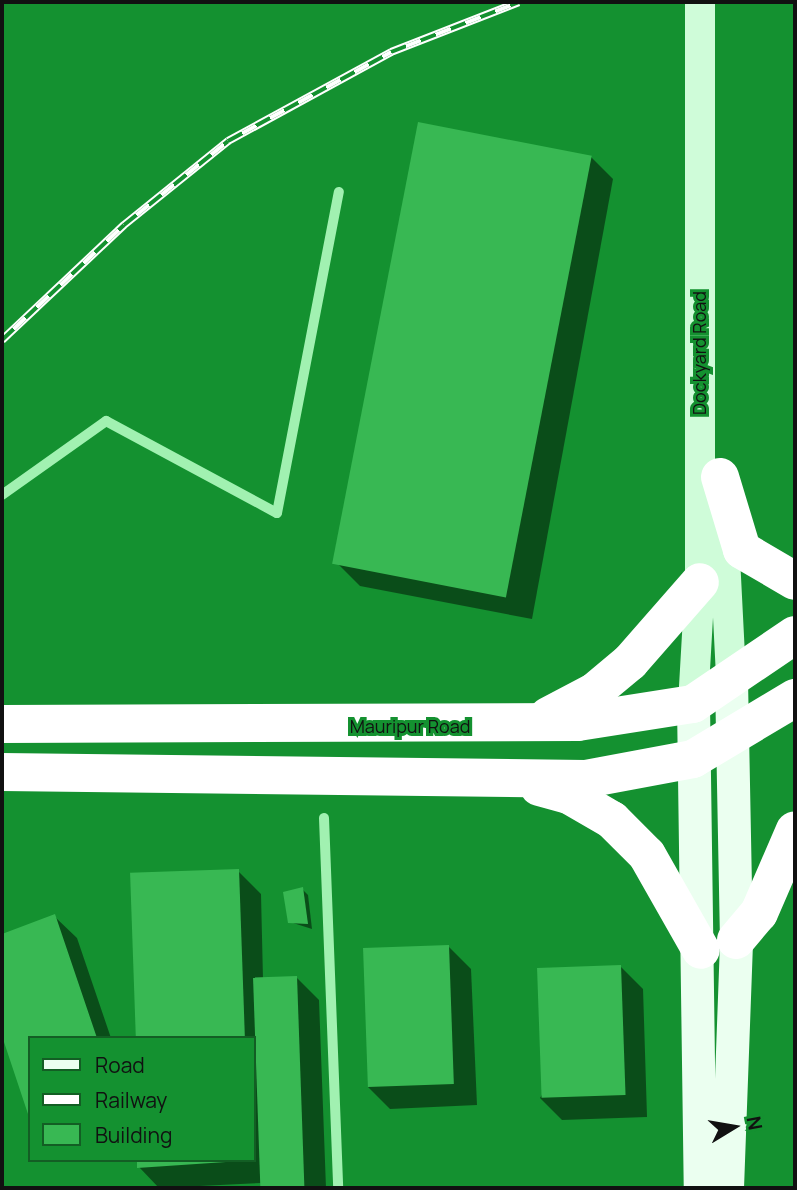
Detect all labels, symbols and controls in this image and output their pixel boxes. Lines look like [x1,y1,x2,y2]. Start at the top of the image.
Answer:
street label: Dockyard Road [688,291,710,415]
street label: Mauripur Road [350,715,470,737]
legend [28,1036,256,1162]
text: Road [95,1051,145,1079]
text: Railway [95,1086,167,1114]
north arrow [699,1092,769,1162]
text: N [741,1114,769,1132]
text: Building [95,1121,172,1149]

